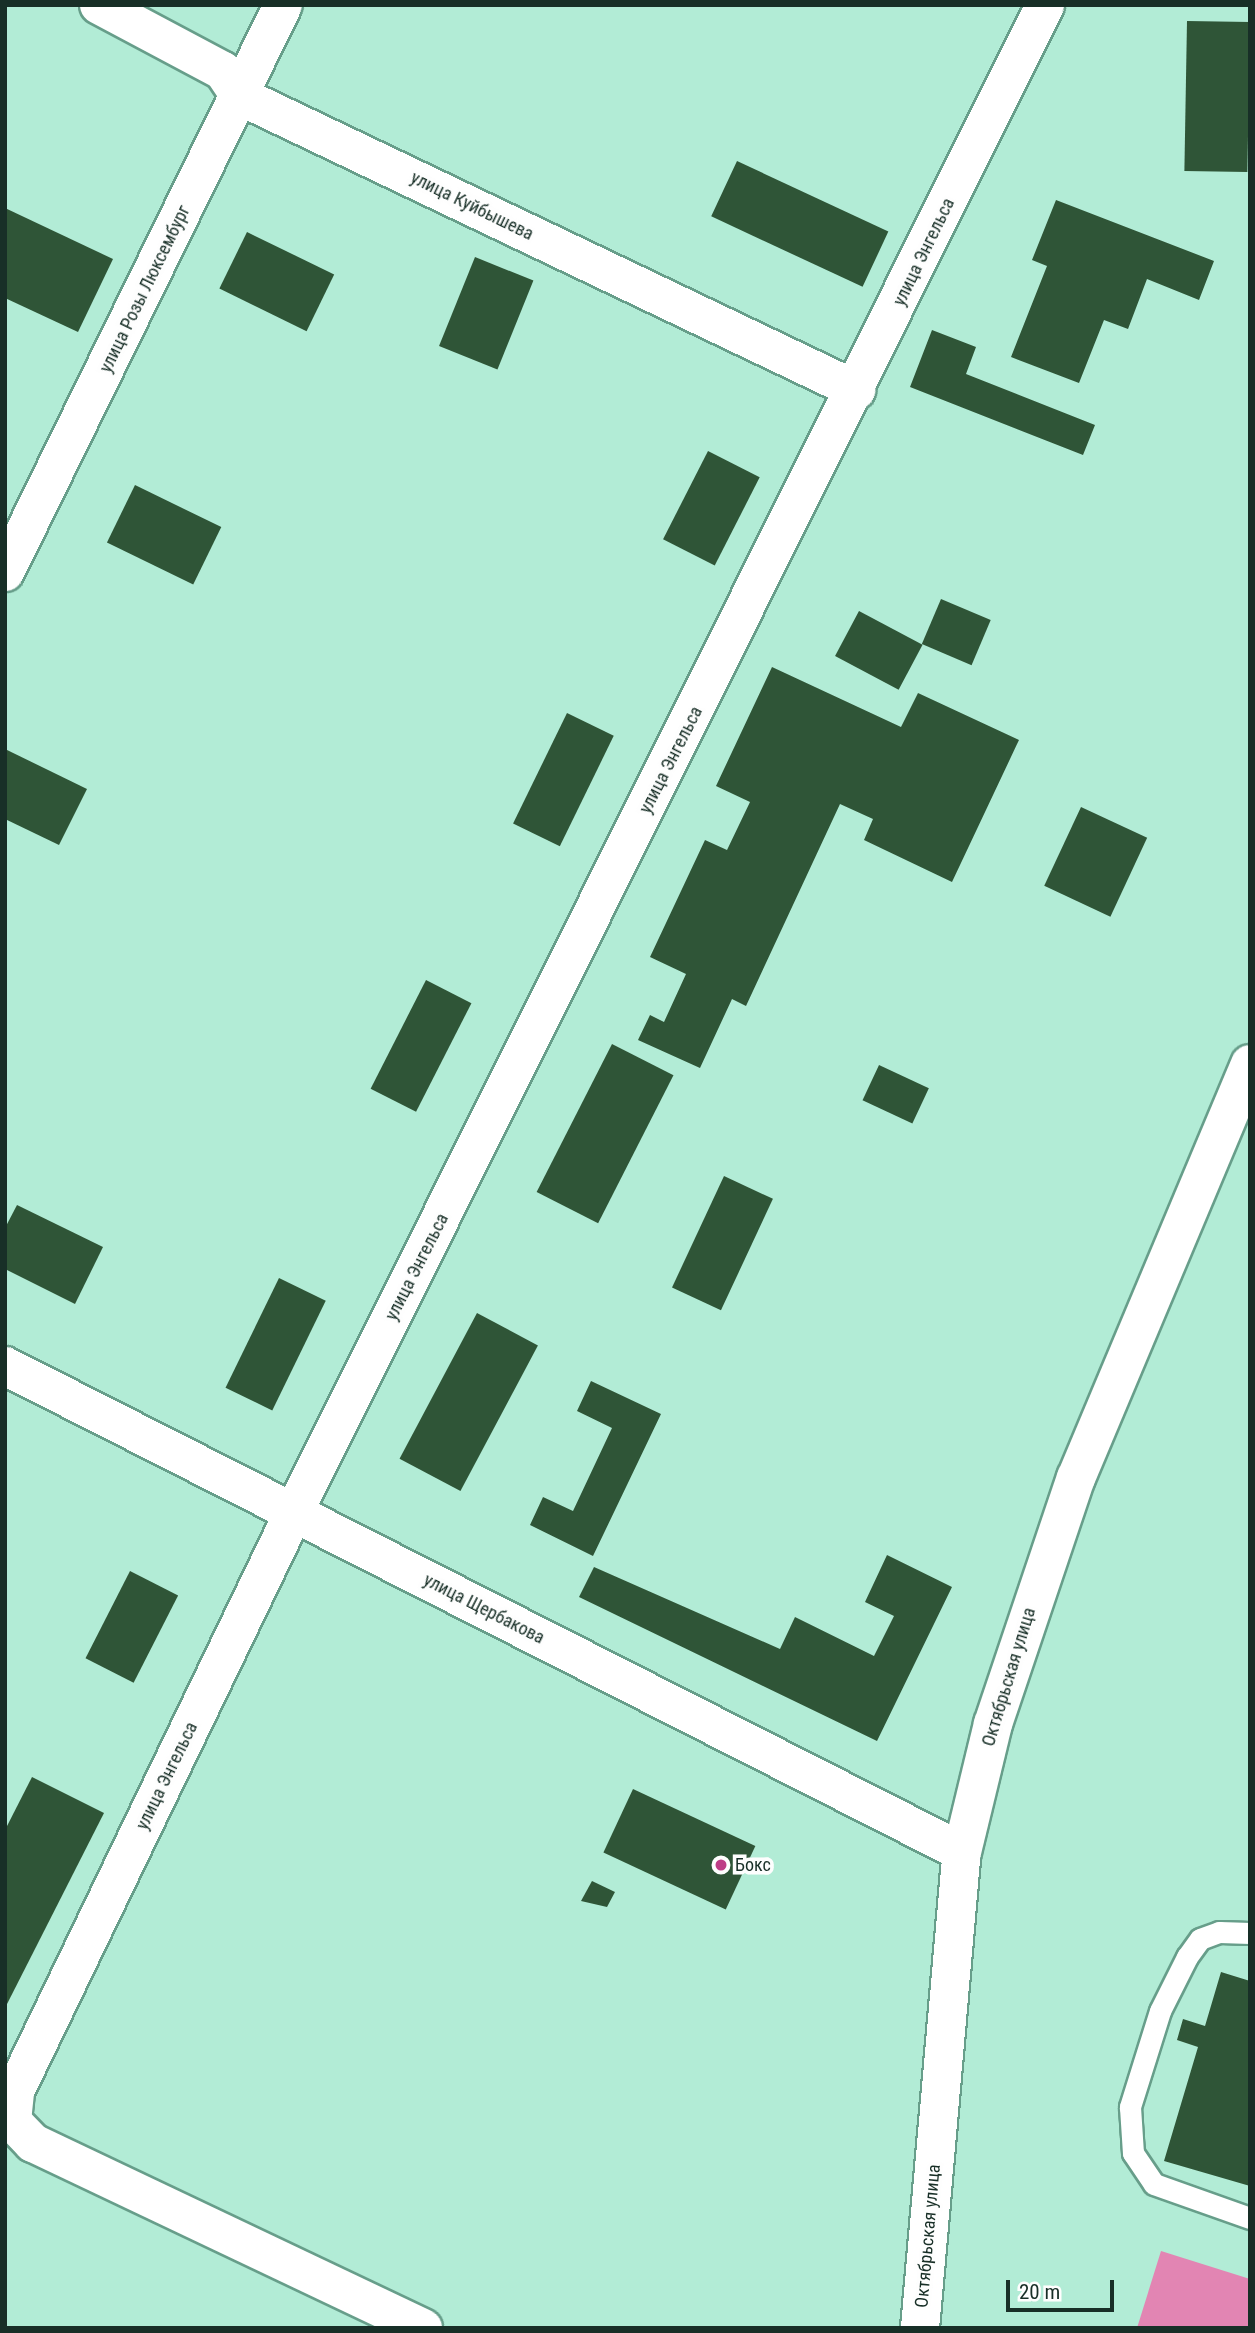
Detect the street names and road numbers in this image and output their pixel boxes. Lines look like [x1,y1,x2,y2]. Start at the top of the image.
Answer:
street label: улица Куйбышева [407,167,537,245]
street label: улица Энгельса [889,195,959,309]
street label: улица Розы Люксембург [95,202,195,376]
street label: улица Энгельса [635,703,707,817]
street label: улица Энгельса [381,1210,453,1324]
street label: улица Щербакова [420,1569,548,1649]
street label: Октябрьская улица [978,1605,1040,1749]
street label: улица Энгельса [132,1719,202,1833]
street label: Октябрьская улица [911,2163,945,2309]

